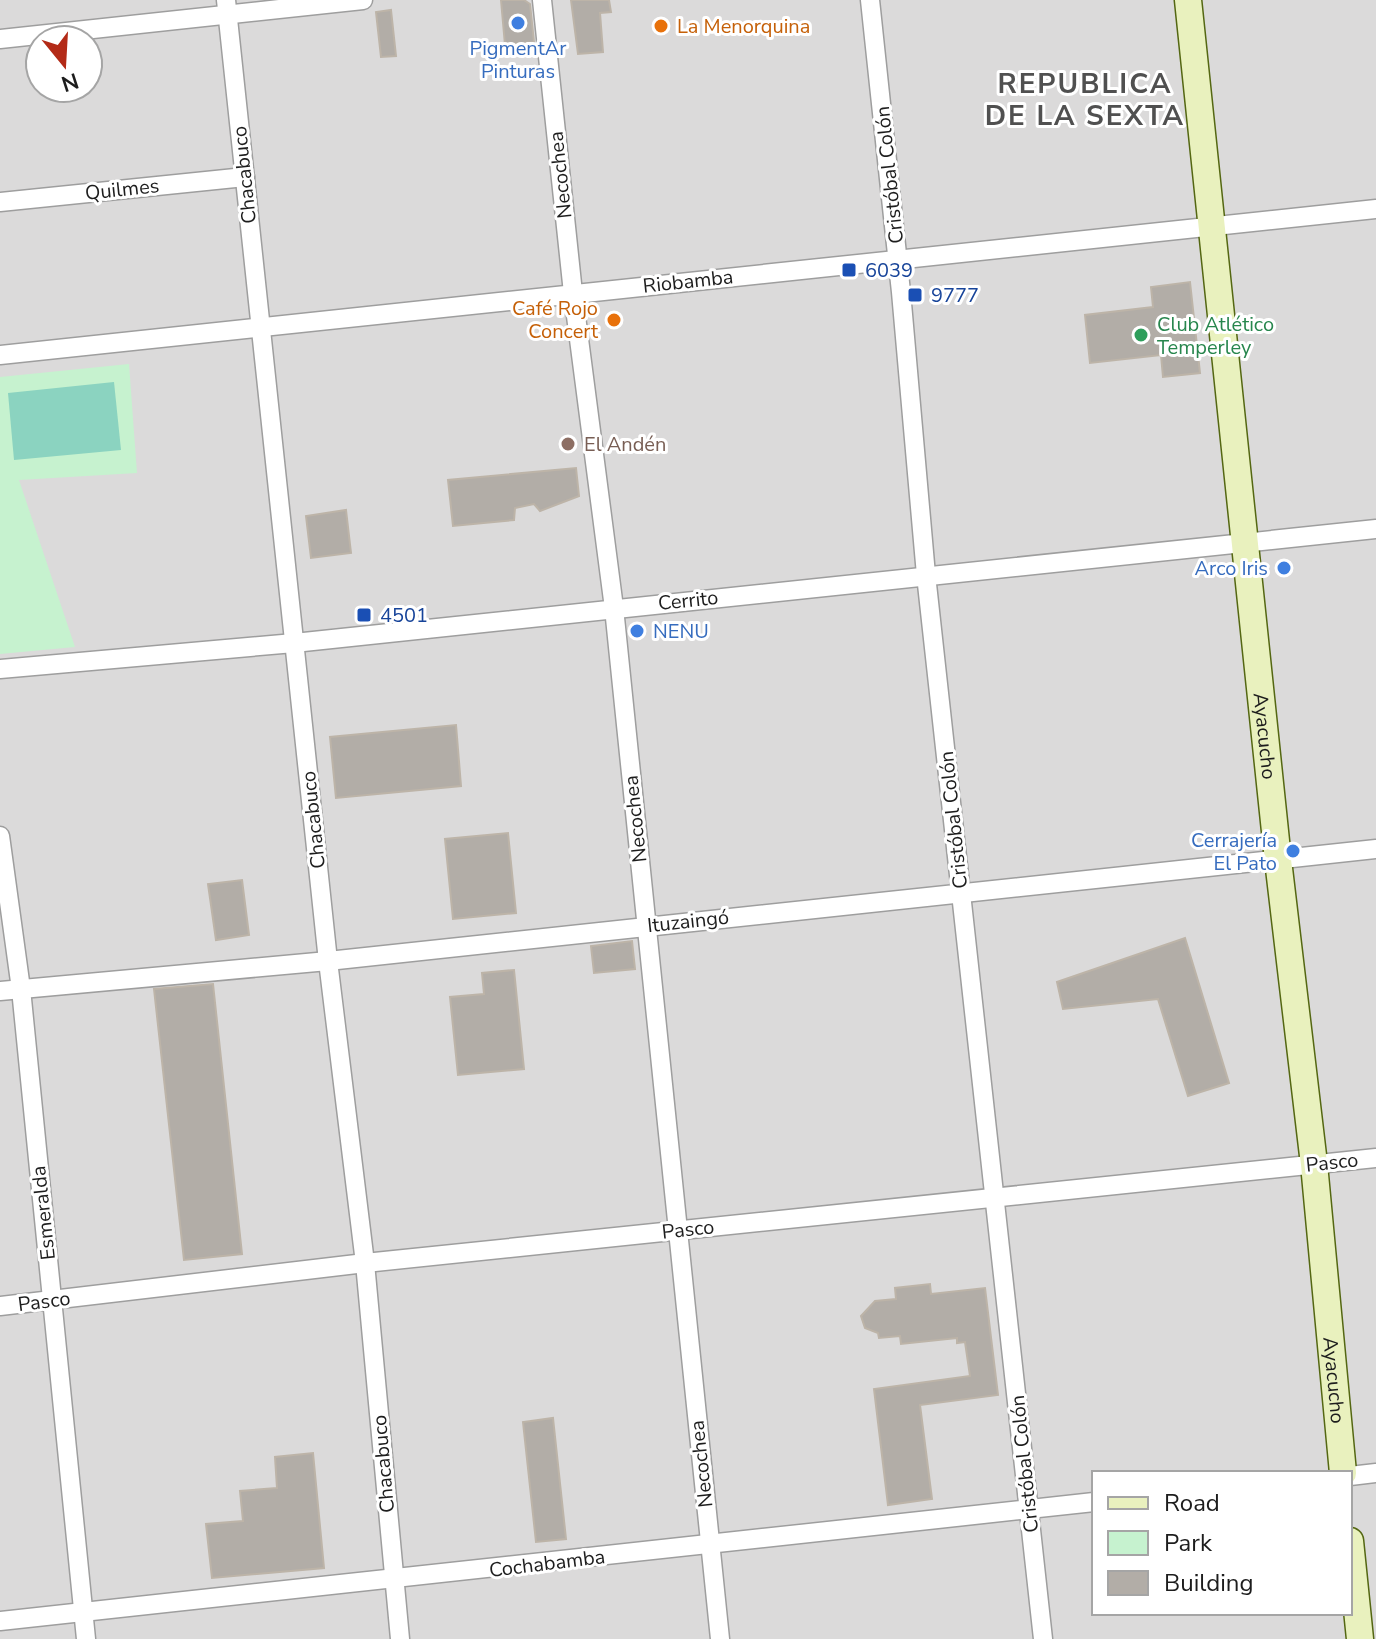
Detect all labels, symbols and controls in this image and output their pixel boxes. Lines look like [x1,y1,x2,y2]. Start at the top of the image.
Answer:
place label: La Menorquina [677,13,810,40]
marker: PigmentAr Pinturas [509,14,527,32]
marker: La Menorquina [652,17,670,35]
north arrow [24,24,104,104]
place label: PigmentAr Pinturas [470,35,566,85]
text: N [57,65,82,99]
district label: REPUBLICA DE LA SEXTA [985,65,1185,135]
street label: Cristóbal Colón [869,105,910,245]
street label: Chacabuco [226,125,263,225]
street label: Necochea [542,130,578,220]
street label: Quilmes [84,172,161,207]
place label: 6039 [865,257,913,284]
marker: 6039 [840,261,858,279]
street label: Riobamba [641,263,735,300]
place label: 9777 [931,282,979,309]
marker: 9777 [906,286,924,304]
place label: Café Rojo Concert [512,295,599,345]
marker: Café Rojo Concert [605,311,623,329]
place label: Club Atlético Temperley [1157,311,1274,361]
marker: Club Atlético Temperley [1132,326,1150,344]
place label: El Andén [584,431,666,458]
marker: El Andén [559,435,577,453]
place label: Arco Iris [1195,555,1268,582]
marker: Arco Iris [1275,559,1293,577]
street label: Cerrito [657,584,719,617]
place label: 4501 [380,602,428,629]
marker: 4501 [355,606,373,624]
place label: NENU [653,618,709,645]
marker: NENU [628,622,646,640]
street label: Ayacucho [1247,691,1282,781]
street label: Cristóbal Colón [933,750,974,890]
street label: Chacabuco [295,770,332,870]
street label: Necochea [617,774,653,864]
place label: Cerrajería El Pato [1191,827,1277,877]
marker: Cerrajería El Pato [1284,842,1302,860]
street label: Ituzaingó [646,904,730,939]
street label: Pasco [1304,1146,1360,1179]
street label: Esmeralda [25,1164,62,1261]
street label: Pasco [660,1213,716,1246]
street label: Pasco [16,1285,72,1318]
street label: Ayacucho [1316,1336,1351,1425]
street label: Cristóbal Colón [1004,1394,1045,1534]
street label: Chacabuco [366,1414,401,1514]
street label: Necochea [683,1419,719,1509]
legend [1092,1471,1352,1615]
text: Road [1164,1487,1220,1519]
text: Park [1164,1527,1213,1559]
street label: Cochabamba [487,1543,607,1584]
text: Building [1164,1567,1254,1599]

